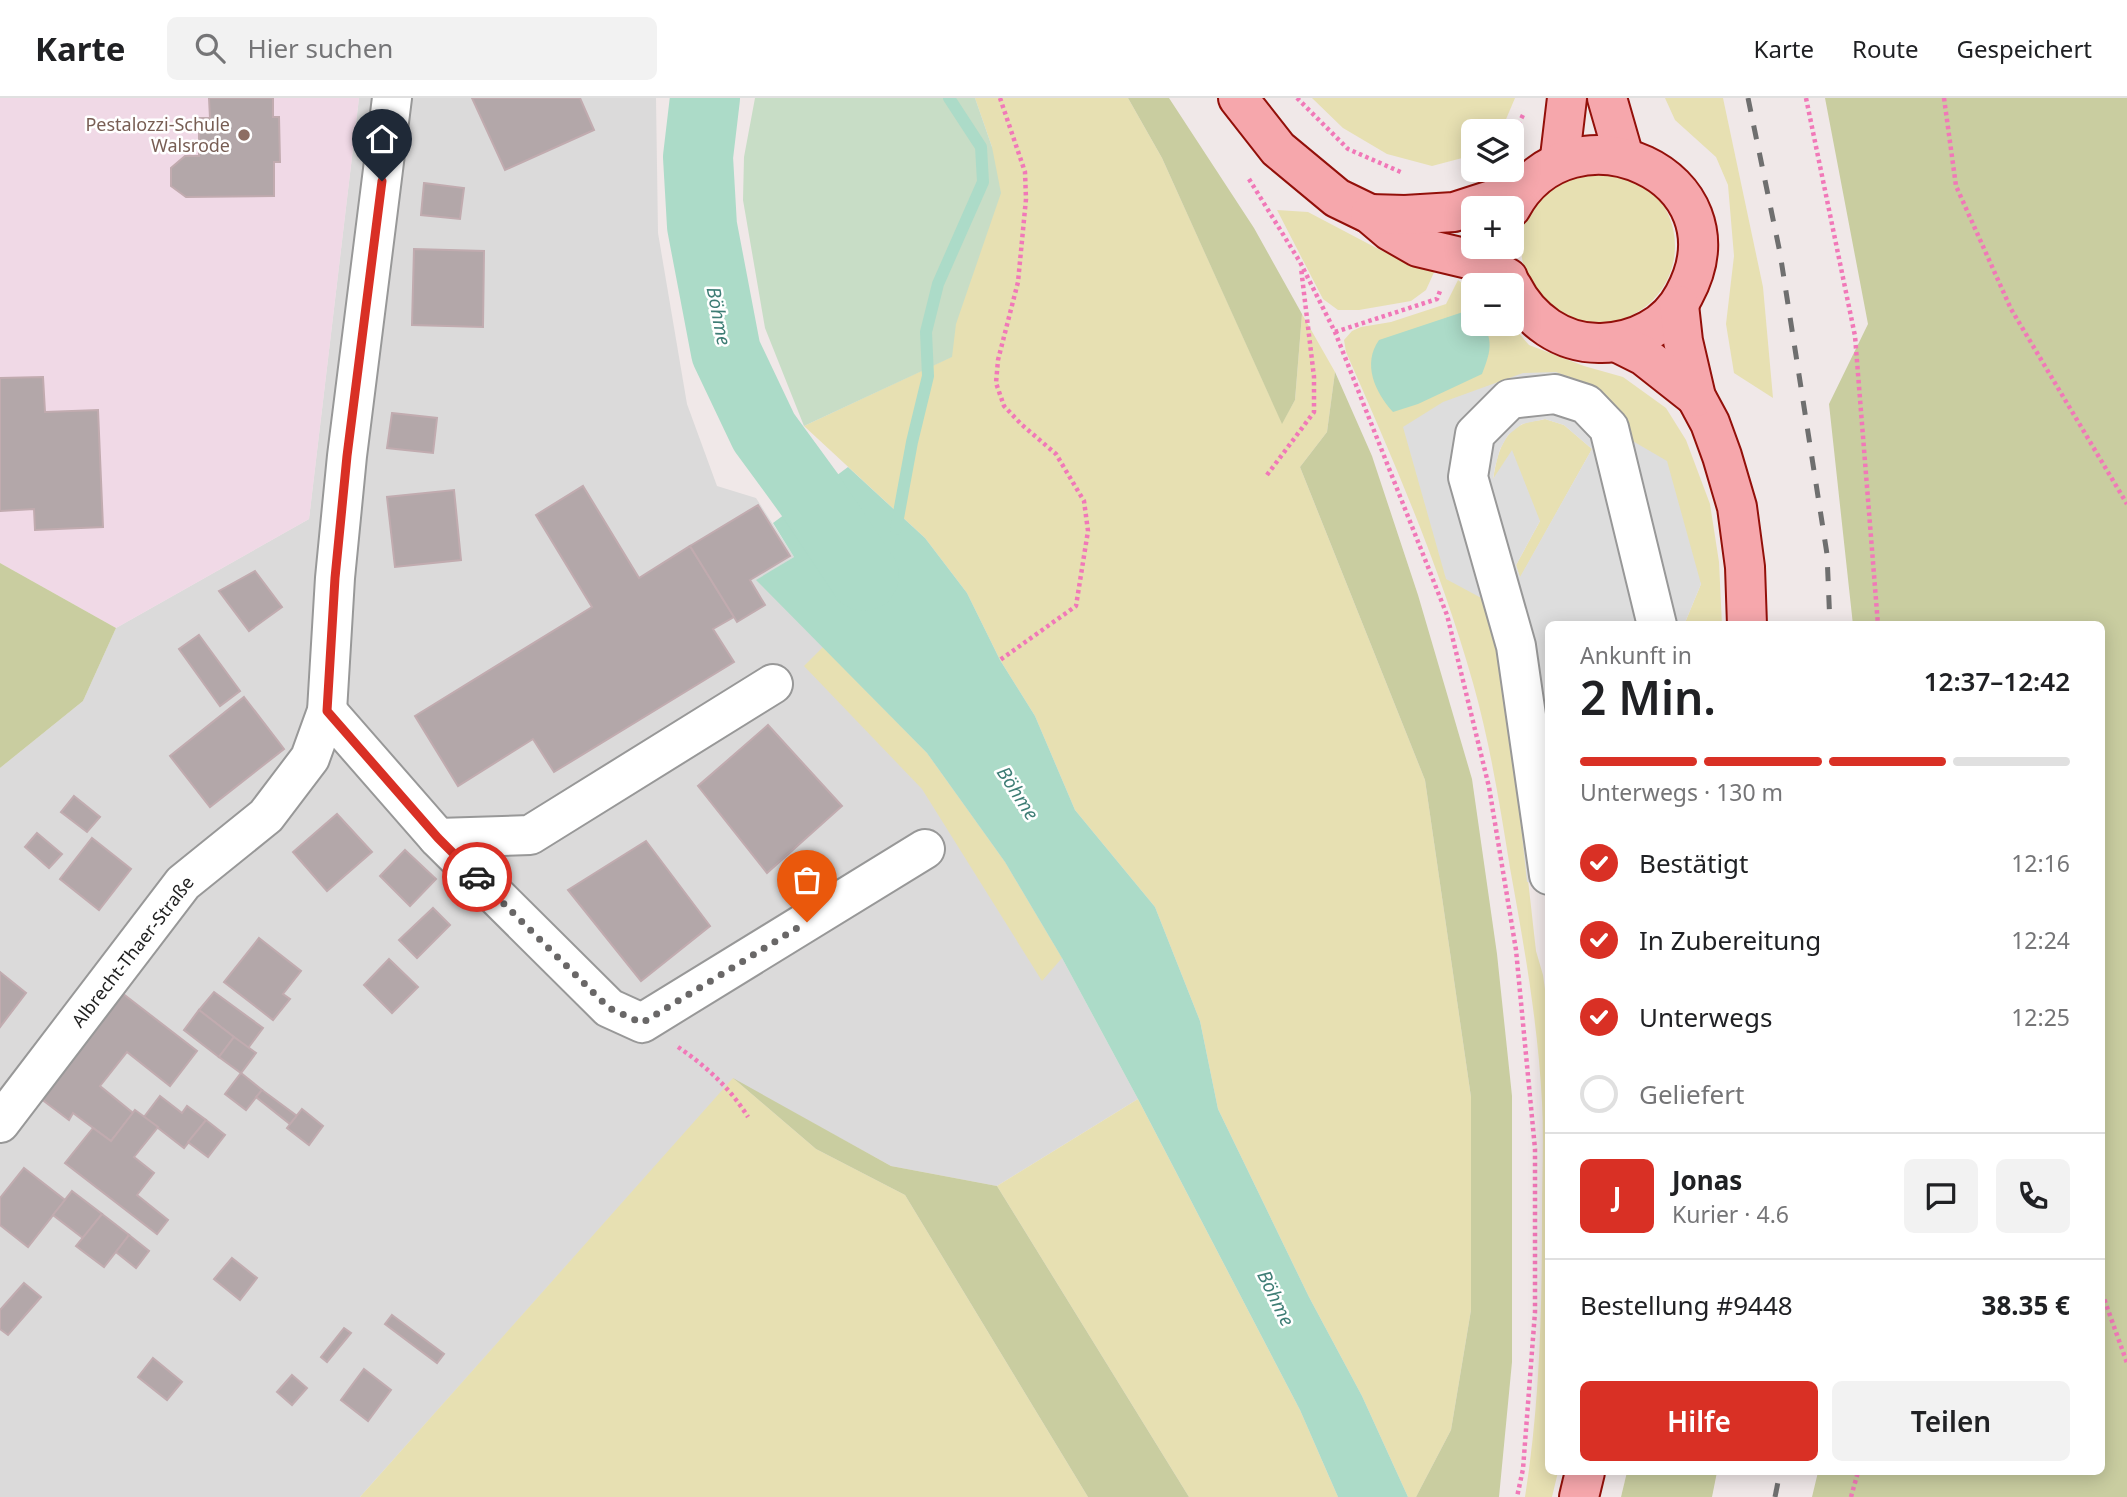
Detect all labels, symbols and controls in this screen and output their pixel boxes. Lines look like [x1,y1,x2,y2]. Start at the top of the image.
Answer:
search box [167,17,657,80]
text: Karte [35,26,125,71]
icon: search [191,29,229,67]
text: Hier suchen [247,30,393,66]
text: Karte [1754,32,1814,65]
text: Route [1852,32,1919,65]
text: Gespeichert [1957,32,2092,65]
pin [352,109,412,181]
place label: Pestalozzi-Schule Walsrode [85,112,230,157]
map controls [1461,119,1524,336]
button: layers [1461,119,1524,182]
icon: home [363,120,401,158]
marker: Pestalozzi-Schule Walsrode [236,127,252,143]
button: + [1461,196,1524,259]
button: − [1461,273,1524,336]
water label: Böhme [701,284,737,348]
text: Ankunft in [1580,639,1692,671]
text: 12:37–12:42 [1924,663,2070,699]
text: 2 Min. [1580,666,1716,728]
water label: Böhme [991,761,1045,825]
text: Unterwegs · 130 m [1580,776,1783,808]
courier [442,842,512,912]
icon: check [1580,844,1618,882]
text: Bestätigt [1639,845,1748,881]
text: 12:16 [2011,847,2070,879]
pin [777,850,837,922]
icon: car [458,858,496,896]
icon: bag [788,861,826,899]
street label: Albrecht-Thaer-Straße [66,871,199,1032]
icon: check [1580,921,1618,959]
text: In Zubereitung [1639,922,1821,958]
text: 12:24 [2011,924,2070,956]
icon: check [1580,998,1618,1036]
text: Unterwegs [1639,999,1772,1035]
text: 12:25 [2011,1001,2070,1033]
text: Geliefert [1639,1076,1744,1112]
button: chat [1904,1159,1978,1233]
button: phone [1996,1159,2070,1233]
text: Jonas [1672,1162,1742,1198]
text: J [1613,1178,1621,1214]
text: Kurier · 4.6 [1672,1198,1789,1230]
water label: Böhme [1251,1266,1301,1330]
text: Bestellung #9448 [1580,1287,1793,1323]
text: 38.35 € [1982,1287,2070,1323]
button: Hilfe [1580,1381,1818,1461]
button: Teilen [1832,1381,2070,1461]

